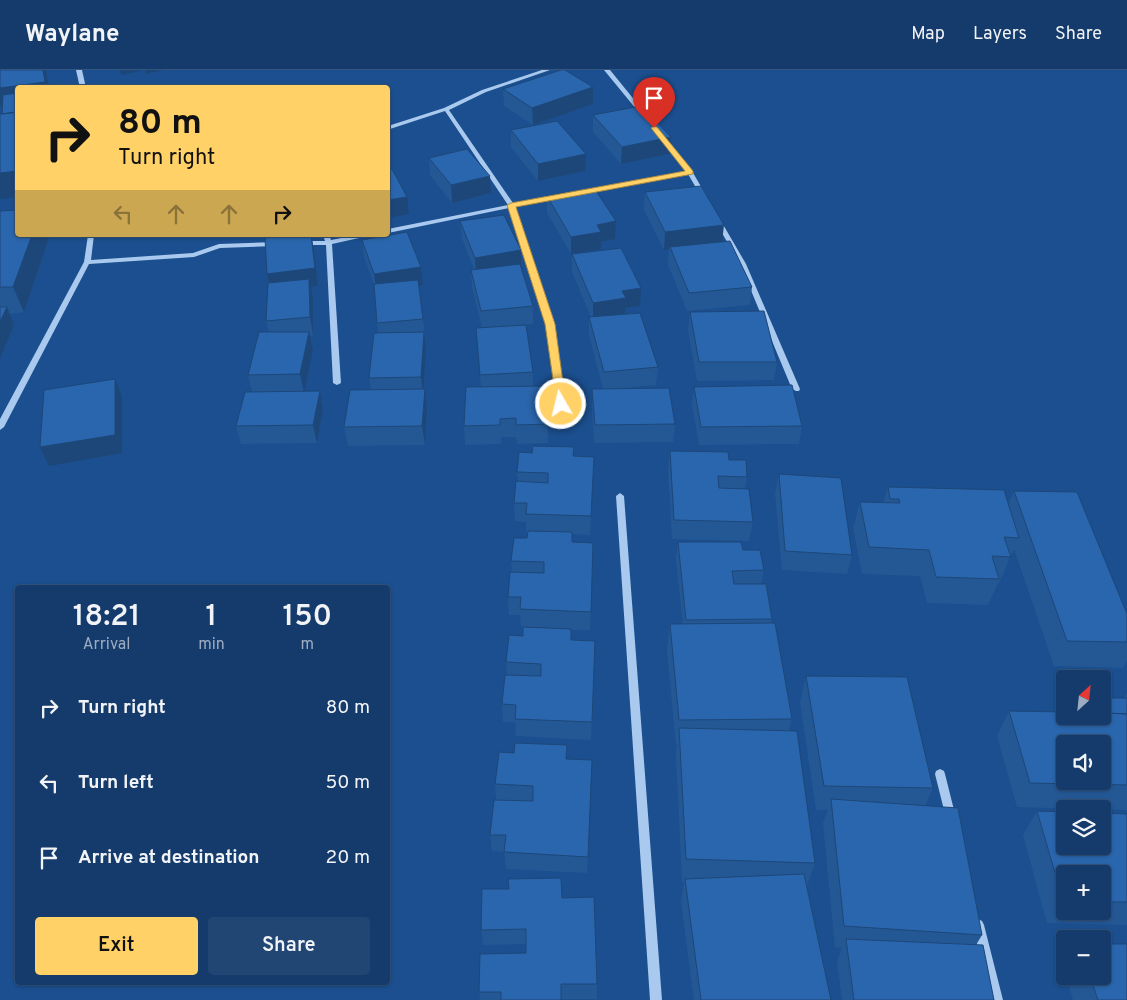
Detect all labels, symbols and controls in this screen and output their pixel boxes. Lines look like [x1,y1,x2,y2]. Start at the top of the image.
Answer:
text: Waylane [25,20,119,50]
text: Map [911,23,945,46]
text: Layers [973,23,1027,46]
text: Share [1055,23,1102,46]
pin [633,77,675,128]
icon: arrive [640,84,668,112]
text: 80 m [118,102,202,146]
icon: right [35,105,100,170]
text: Turn right [118,145,215,172]
icon: left [109,200,137,228]
icon: ahead [162,200,190,228]
icon: ahead [215,200,243,228]
icon: right [268,200,296,228]
position arrow [534,377,586,429]
text: 18:21 [73,599,140,636]
text: 1 [206,599,217,636]
text: 150 [283,599,332,636]
text: Arrival [83,635,130,655]
text: min [198,635,225,655]
text: m [301,635,314,655]
north arrow [1056,670,1111,725]
map controls [1056,670,1111,985]
icon: right [35,694,63,722]
text: Turn right [78,696,166,720]
text: 80 m [326,696,370,720]
button: sound [1056,735,1111,790]
icon: left [35,769,63,797]
text: Turn left [78,771,154,795]
text: 50 m [325,771,370,795]
button: layers [1056,800,1111,855]
icon: arrive [35,844,63,872]
text: Arrive at destination [78,846,259,870]
text: 20 m [326,846,370,870]
button: + [1056,865,1111,920]
button: Exit [35,917,198,975]
button: Share [208,917,370,975]
button: − [1056,930,1111,985]

